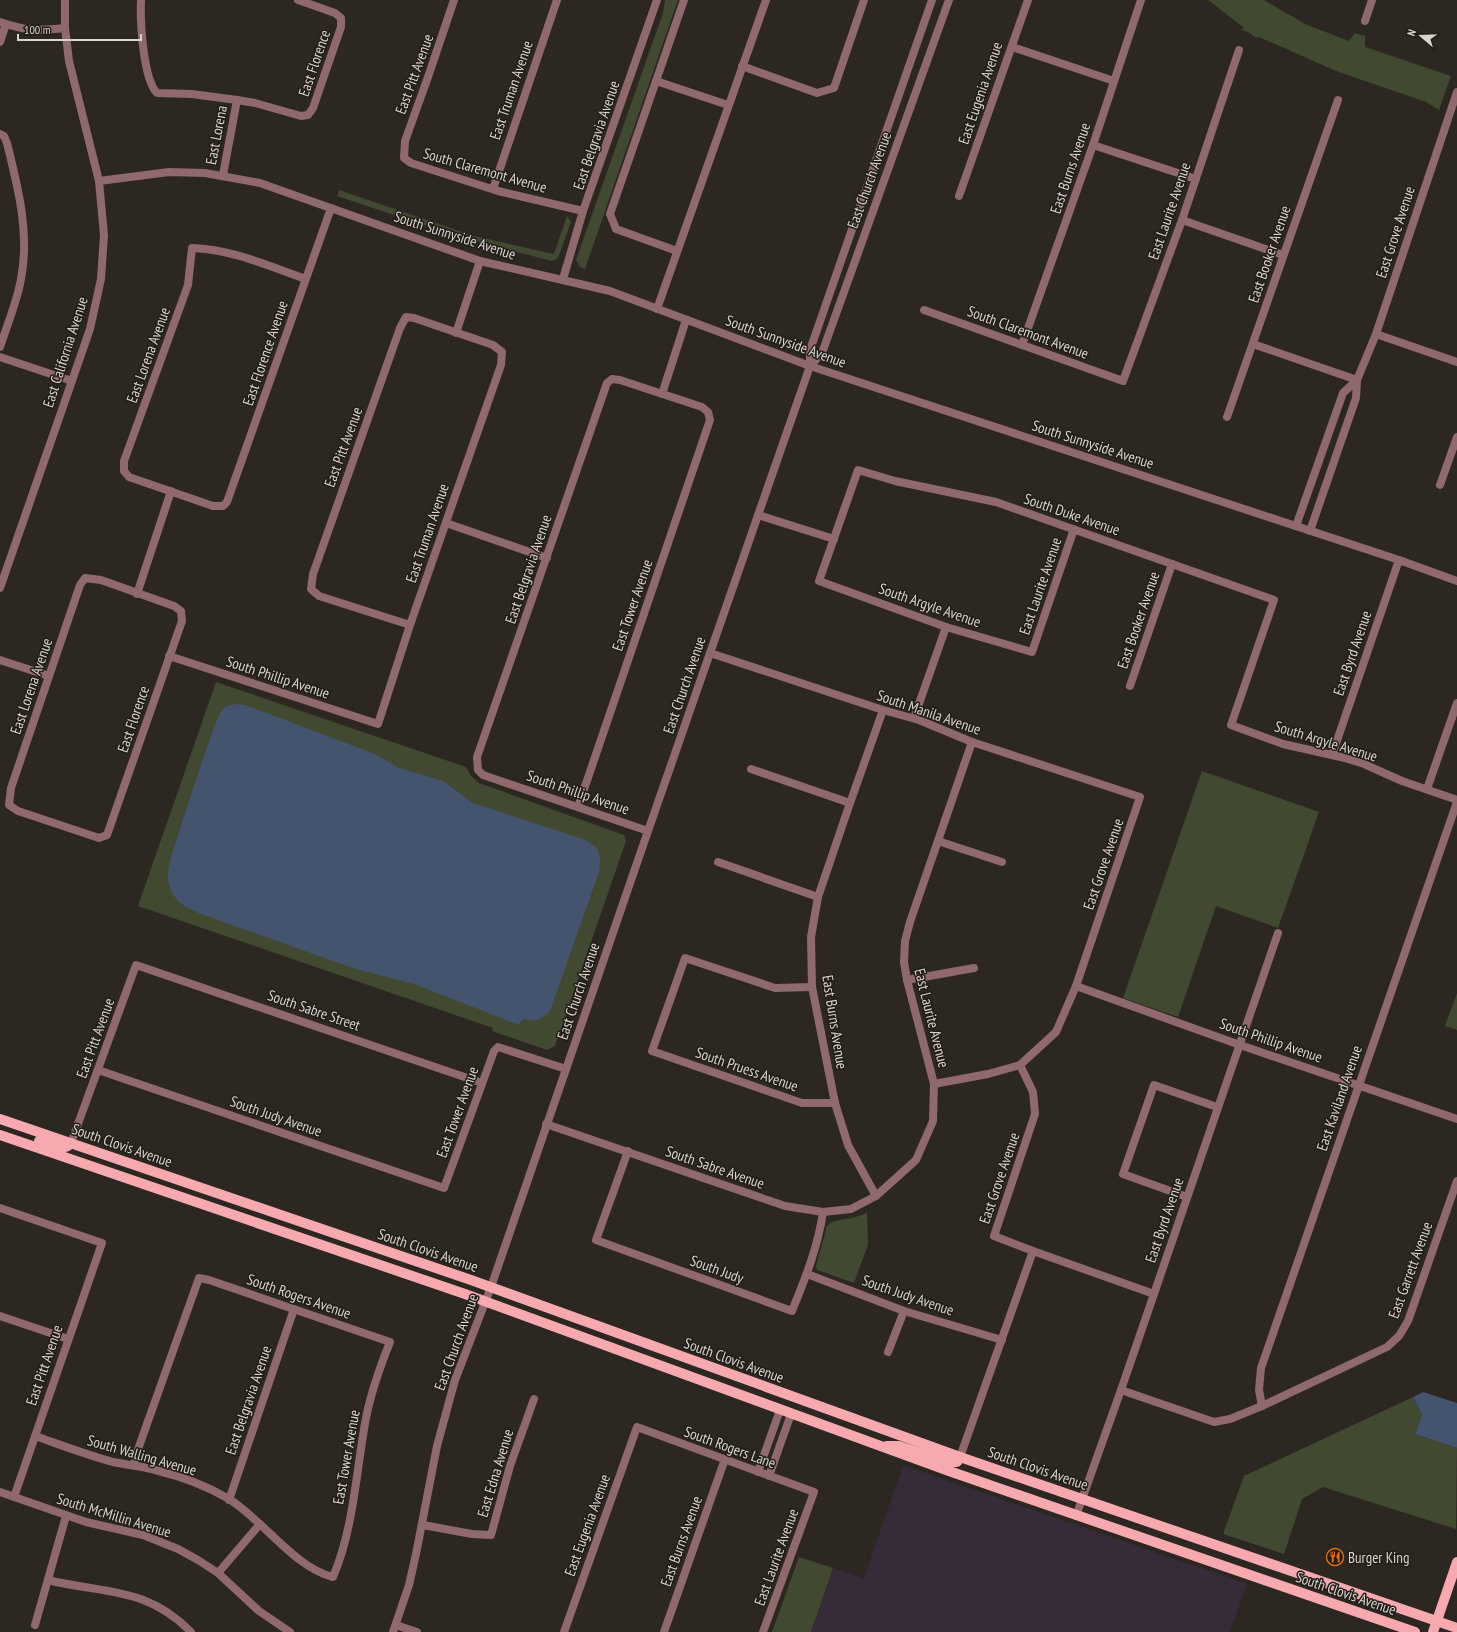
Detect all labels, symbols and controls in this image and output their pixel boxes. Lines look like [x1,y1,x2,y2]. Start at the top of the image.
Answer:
scale bar [18,16,141,42]
north arrow [1401,16,1441,56]
text: 100 m [24,22,51,37]
street label: East Florence [294,27,334,99]
text: N [1404,28,1419,38]
street label: East Pitt Avenue [391,31,437,117]
street label: East Truman Avenue [485,38,537,142]
street label: East Eugenia Avenue [954,39,1006,147]
street label: East Belgravia Avenue [568,78,624,192]
street label: East Lorena [201,104,231,166]
street label: East Burns Avenue [1046,120,1094,216]
street label: East Church Avenue [843,129,895,231]
street label: South Claremont Avenue [421,143,549,197]
street label: East Laurite Avenue [1143,160,1195,262]
street label: East Grove Avenue [1371,184,1419,280]
street label: East Booker Avenue [1243,203,1295,305]
street label: South Sunnyside Avenue [392,206,518,264]
street label: East California Avenue [38,294,92,410]
street label: East Florence Avenue [238,298,292,408]
street label: South Claremont Avenue [965,301,1091,363]
street label: East Lorena Avenue [122,305,174,405]
street label: South Sunnyside Avenue [723,310,849,372]
street label: East Pitt Avenue [320,404,366,490]
street label: South Sunnyside Avenue [1030,415,1156,473]
street label: East Truman Avenue [401,481,453,585]
street label: South Duke Avenue [1021,489,1123,539]
street label: East Belgravia Avenue [500,512,556,626]
street label: East Laurite Avenue [1014,535,1066,637]
street label: East Tower Avenue [607,557,657,653]
street label: East Booker Avenue [1112,569,1164,671]
street label: South Argyle Avenue [876,579,984,631]
street label: East Byrd Avenue [1329,608,1375,698]
street label: East Church Avenue [658,634,710,736]
street label: East Lorena Avenue [6,635,56,737]
street label: South Phillip Avenue [224,651,332,703]
street label: East Florence [113,683,153,755]
street label: South Manila Avenue [874,685,984,739]
street label: South Argyle Avenue [1272,716,1380,766]
street label: South Phillip Avenue [524,766,632,818]
street label: East Grove Avenue [1078,816,1128,912]
street label: East Church Avenue [552,940,604,1042]
street label: East Laurite Avenue [910,966,954,1070]
street label: East Burns Avenue [818,974,852,1070]
street label: South Sabre Street [265,985,363,1035]
street label: East Pitt Avenue [72,995,118,1081]
street label: South Phillip Avenue [1217,1014,1325,1066]
street label: South Pruess Avenue [693,1043,801,1095]
street label: East Kaviland Avenue [1312,1043,1366,1153]
street label: East Tower Avenue [432,1064,482,1160]
street label: South Judy Avenue [228,1091,324,1141]
street label: South Clovis Avenue [69,1119,175,1171]
street label: East Grove Avenue [974,1130,1024,1226]
street label: South Sabre Avenue [663,1141,767,1193]
street label: East Byrd Avenue [1141,1175,1187,1265]
street label: East Garrett Avenue [1384,1219,1436,1321]
street label: South Clovis Avenue [375,1224,481,1276]
street label: South Judy [688,1251,747,1288]
street label: South Rogers Avenue [244,1269,354,1323]
street label: South Judy Avenue [860,1270,956,1320]
street label: East Church Avenue [430,1291,482,1393]
street label: East Pitt Avenue [21,1322,67,1408]
street label: South Clovis Avenue [681,1333,787,1387]
street label: East Belgravia Avenue [220,1343,276,1457]
street label: East Tower Avenue [328,1408,364,1506]
street label: South Rogers Lane [682,1422,778,1472]
street label: East Edna Avenue [473,1427,517,1519]
street label: South Walling Avenue [85,1430,199,1480]
street label: South Clovis Avenue [985,1442,1091,1494]
street label: East Eugenia Avenue [560,1471,614,1579]
street label: South McMillin Avenue [55,1489,173,1541]
street label: East Burns Avenue [656,1493,706,1589]
street label: East Laurite Avenue [750,1506,802,1608]
restaurant icon: Burger King [1325,1547,1345,1567]
place label: Burger King [1348,1548,1409,1567]
street label: South Clovis Avenue [1293,1567,1399,1619]

